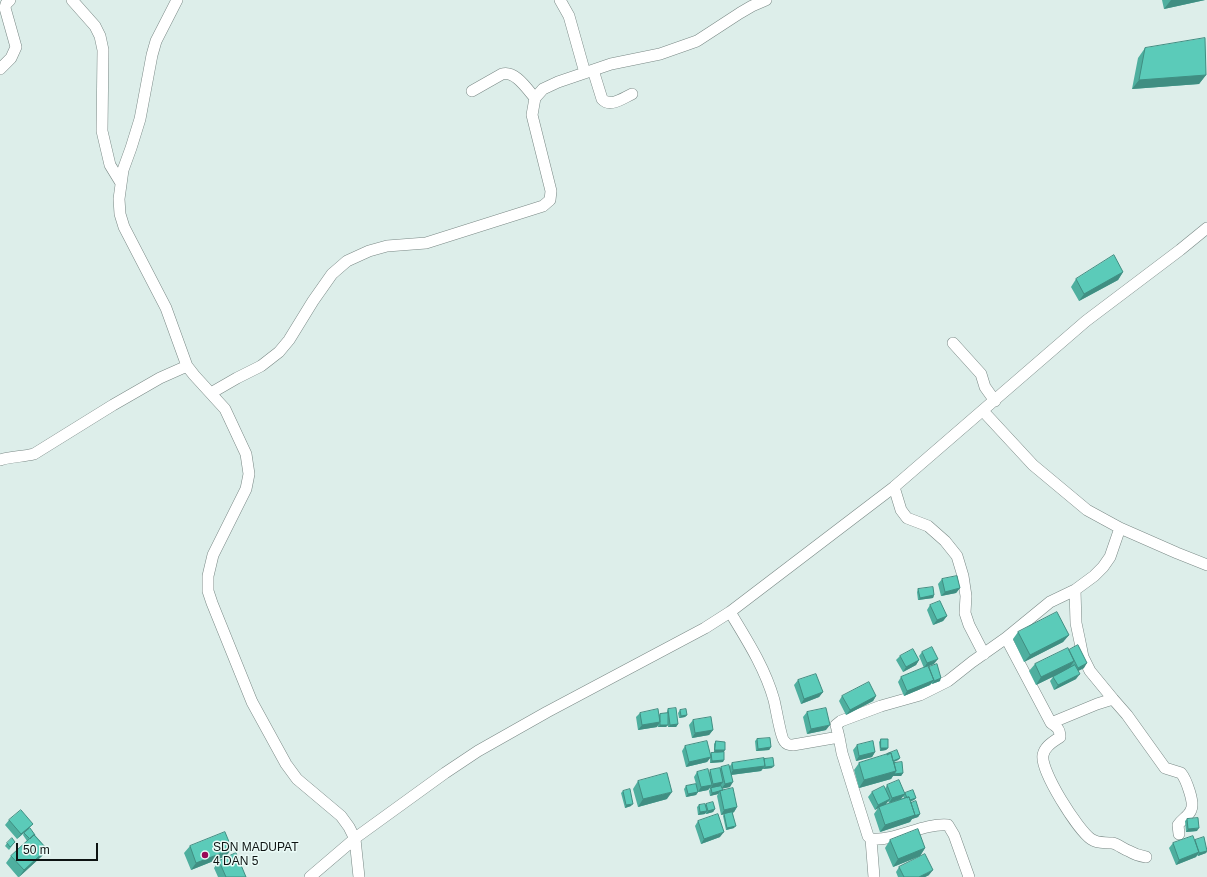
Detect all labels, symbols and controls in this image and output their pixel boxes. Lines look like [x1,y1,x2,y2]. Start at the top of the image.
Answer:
scale bar [18,835,100,861]
place label: SDN MADUPAT 4 DAN 5 [213,841,299,869]
text: 50 m [23,843,50,857]
marker: SDN MADUPAT 4 DAN 5 [200,850,210,860]

